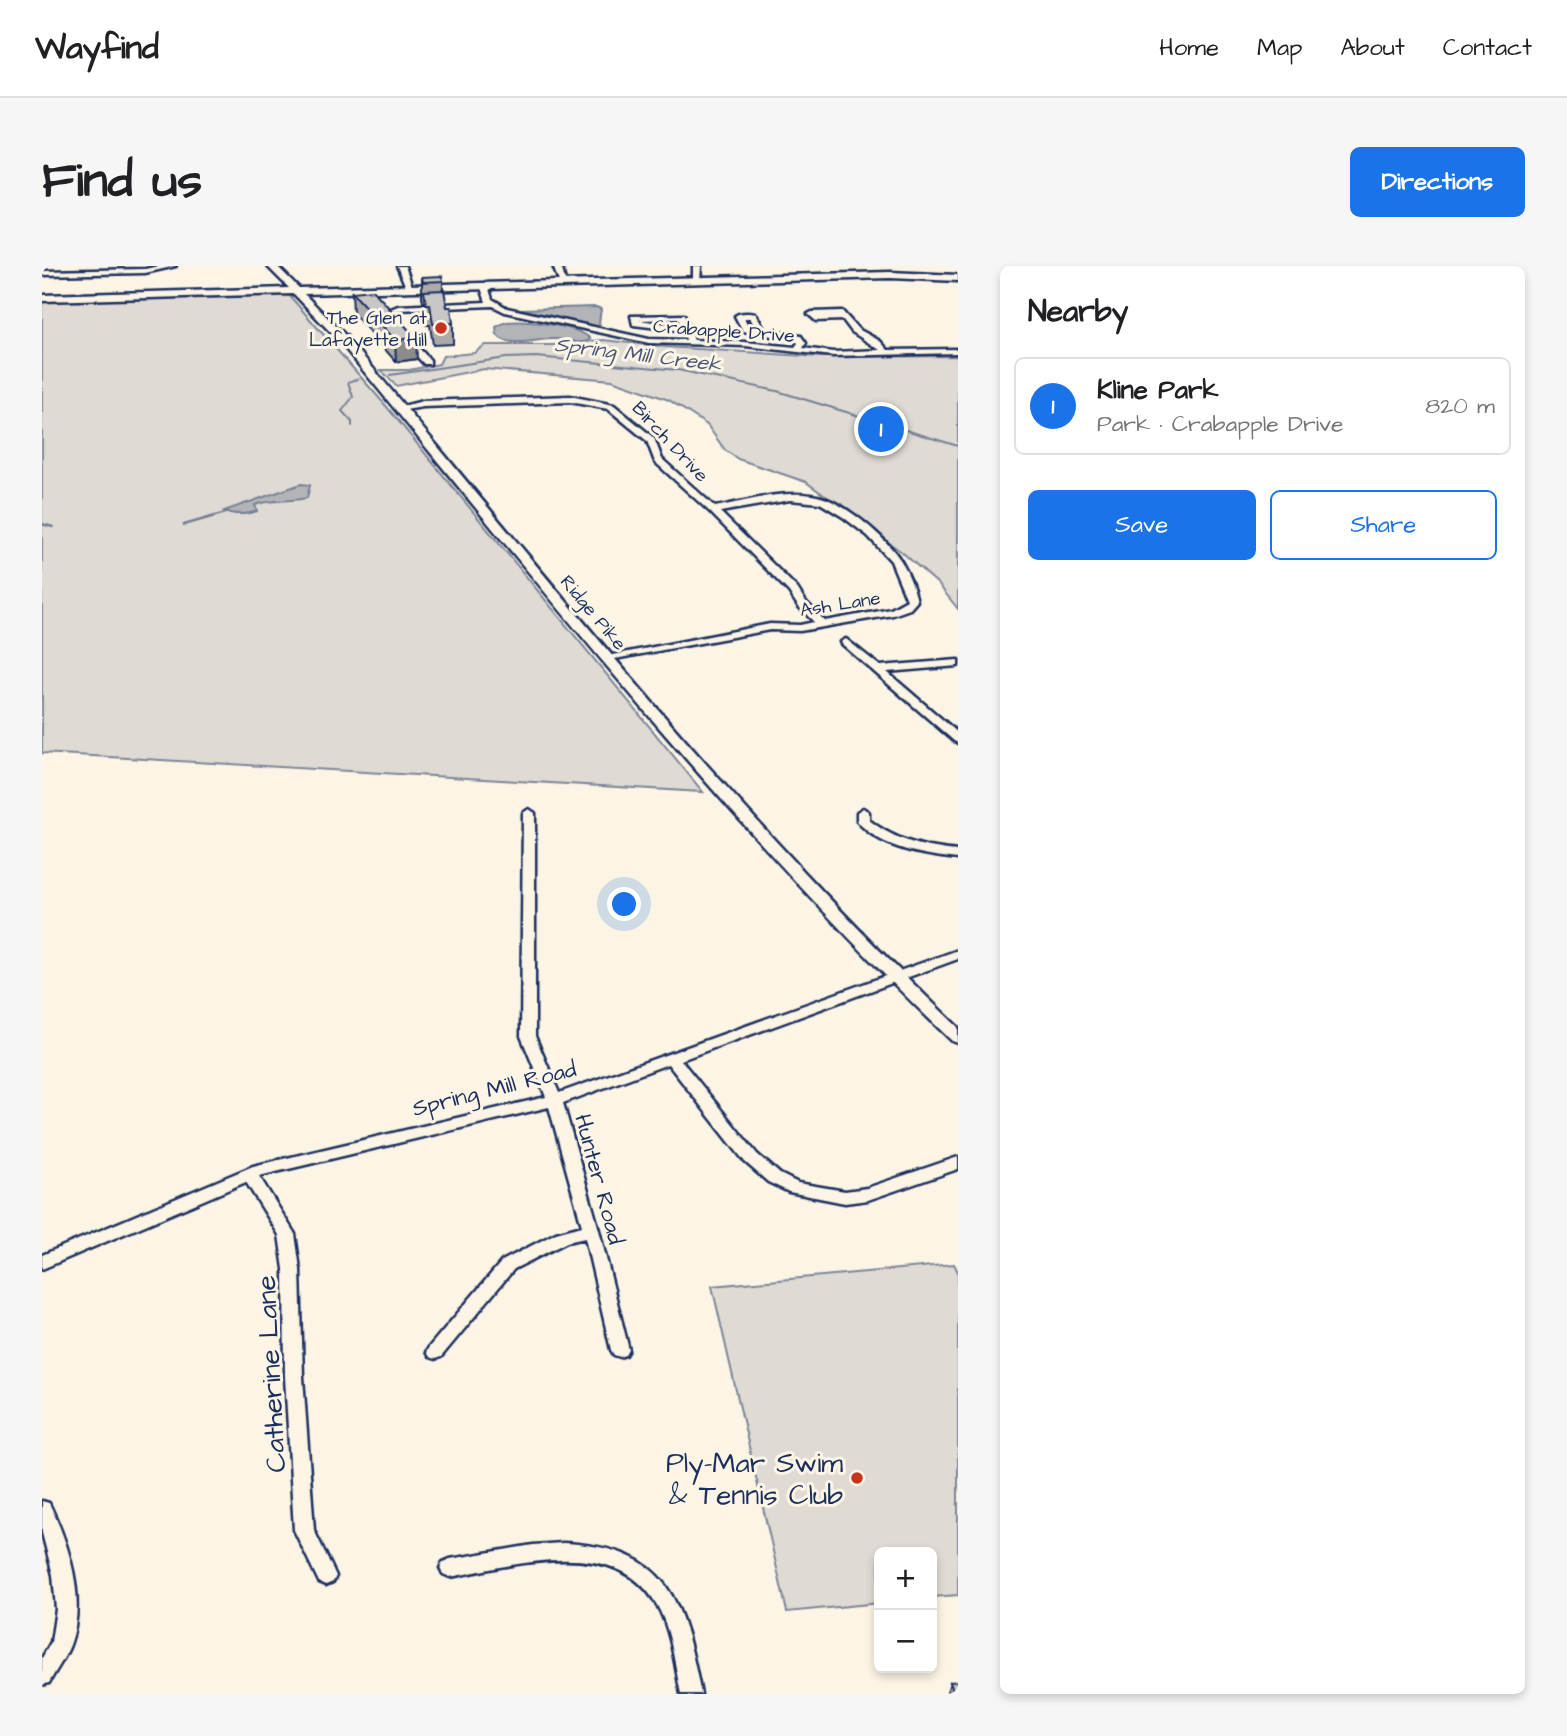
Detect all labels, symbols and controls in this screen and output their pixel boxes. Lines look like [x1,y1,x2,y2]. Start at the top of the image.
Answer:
text: Wayfind [35,25,159,71]
text: Home [1159,31,1219,65]
text: Map [1257,31,1302,65]
text: About [1340,31,1405,65]
text: Contact [1443,31,1532,65]
button: Directions [1350,147,1525,217]
text: Find us [42,148,202,216]
text: Nearby [1028,291,1128,333]
place label: The Glen at Lafayette Hill [309,305,427,355]
street label: Crabapple Drive [652,313,796,350]
marker: The Glen at Lafayette Hill [433,320,449,336]
water label: Spring Mill Creek [553,330,724,380]
text: Kline Park [1097,372,1218,408]
text: 1 [1052,390,1054,422]
text: 820 m [1425,390,1495,422]
street label: Birch Drive [625,396,714,488]
pin: 1 [858,403,904,455]
text: Park · Crabapple Drive [1097,408,1343,440]
button: Save [1028,490,1256,560]
button: Share [1270,490,1497,560]
street label: Ridge Pike [553,570,632,657]
street label: Ash Lane [798,585,883,624]
your location [607,887,641,921]
street label: Spring Mill Road [409,1053,580,1126]
street label: Hunter Road [566,1111,632,1248]
street label: Catherine Lane [247,1274,296,1473]
place label: Ply-Mar Swim & Tennis Club [666,1444,843,1515]
marker: Ply-Mar Swim & Tennis Club [849,1470,865,1486]
map controls [874,1547,937,1673]
button: + [874,1547,937,1610]
button: − [874,1610,937,1673]

